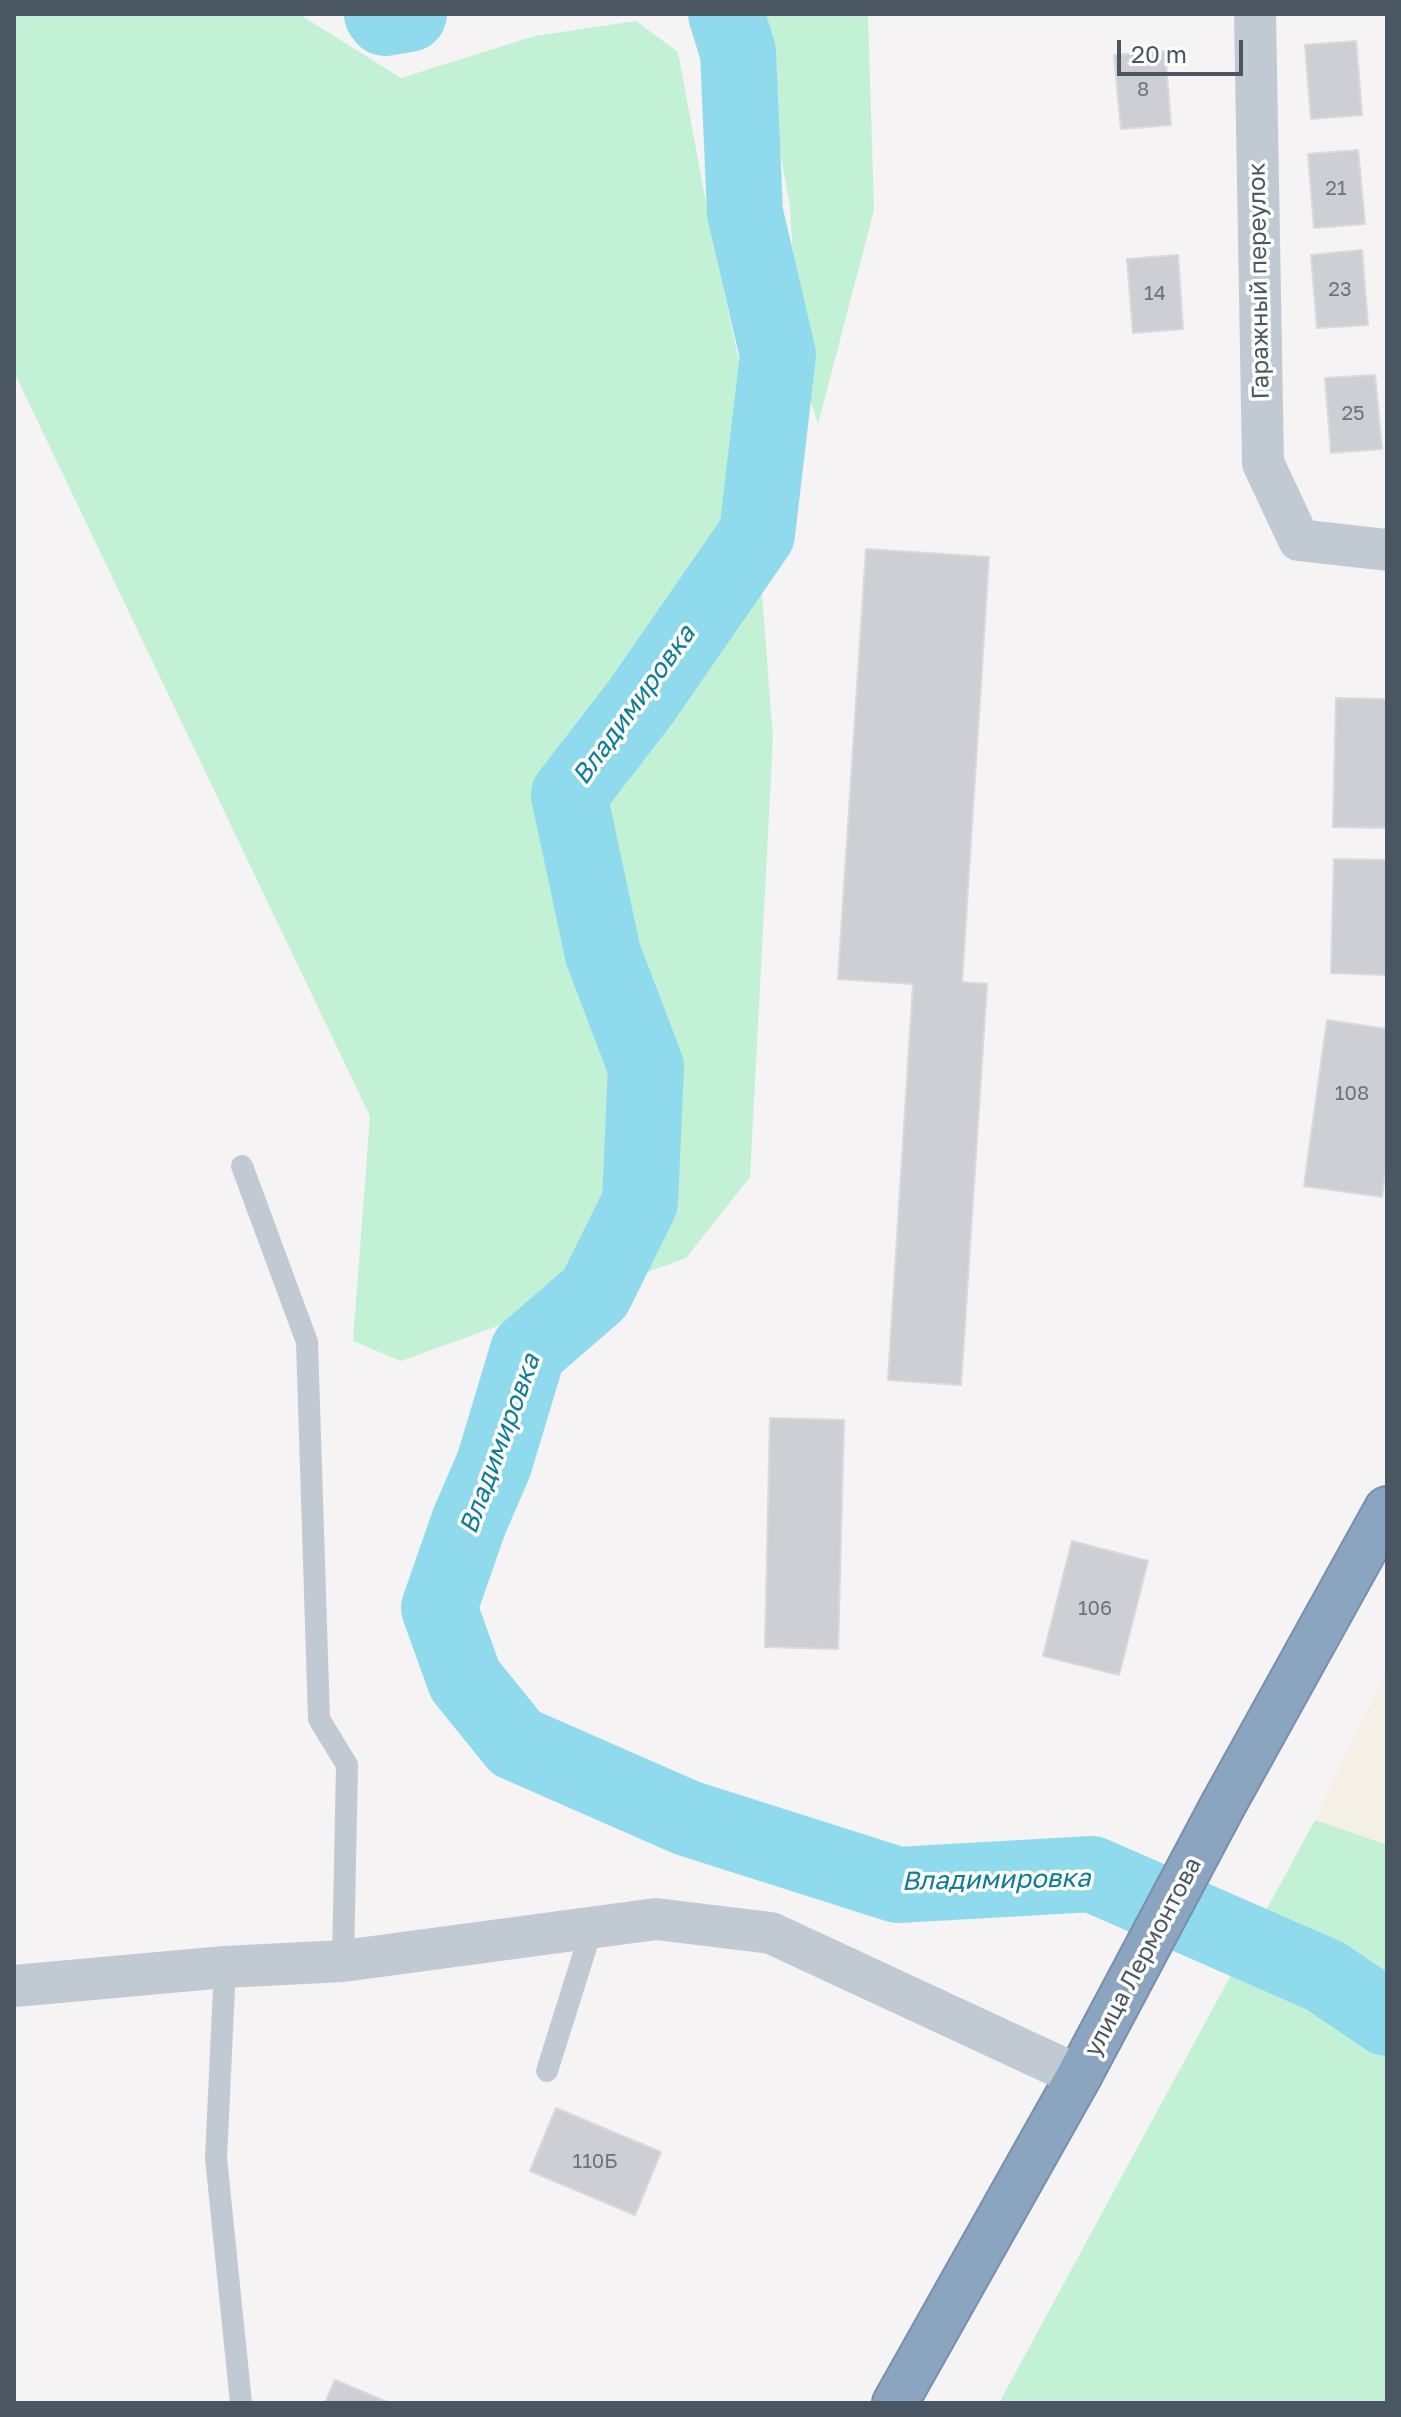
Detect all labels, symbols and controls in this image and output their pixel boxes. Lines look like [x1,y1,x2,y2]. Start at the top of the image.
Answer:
scale bar [1121,24,1247,74]
text: 20 m [1131,39,1187,68]
house number: 8 [1137,78,1149,102]
street label: Гаражный переулок [1243,162,1275,400]
house number: 21 [1325,177,1347,201]
house number: 23 [1328,278,1352,302]
house number: 14 [1144,282,1166,306]
house number: 25 [1341,402,1365,426]
water label: Владимировка [566,619,702,791]
house number: 108 [1335,1082,1369,1106]
water label: Владимировка [453,1350,547,1538]
house number: 106 [1078,1597,1112,1621]
street label: улица Лермонтова [1078,1852,1208,2062]
water label: Владимировка [901,1863,1091,1897]
house number: 110Б [572,2150,618,2174]

